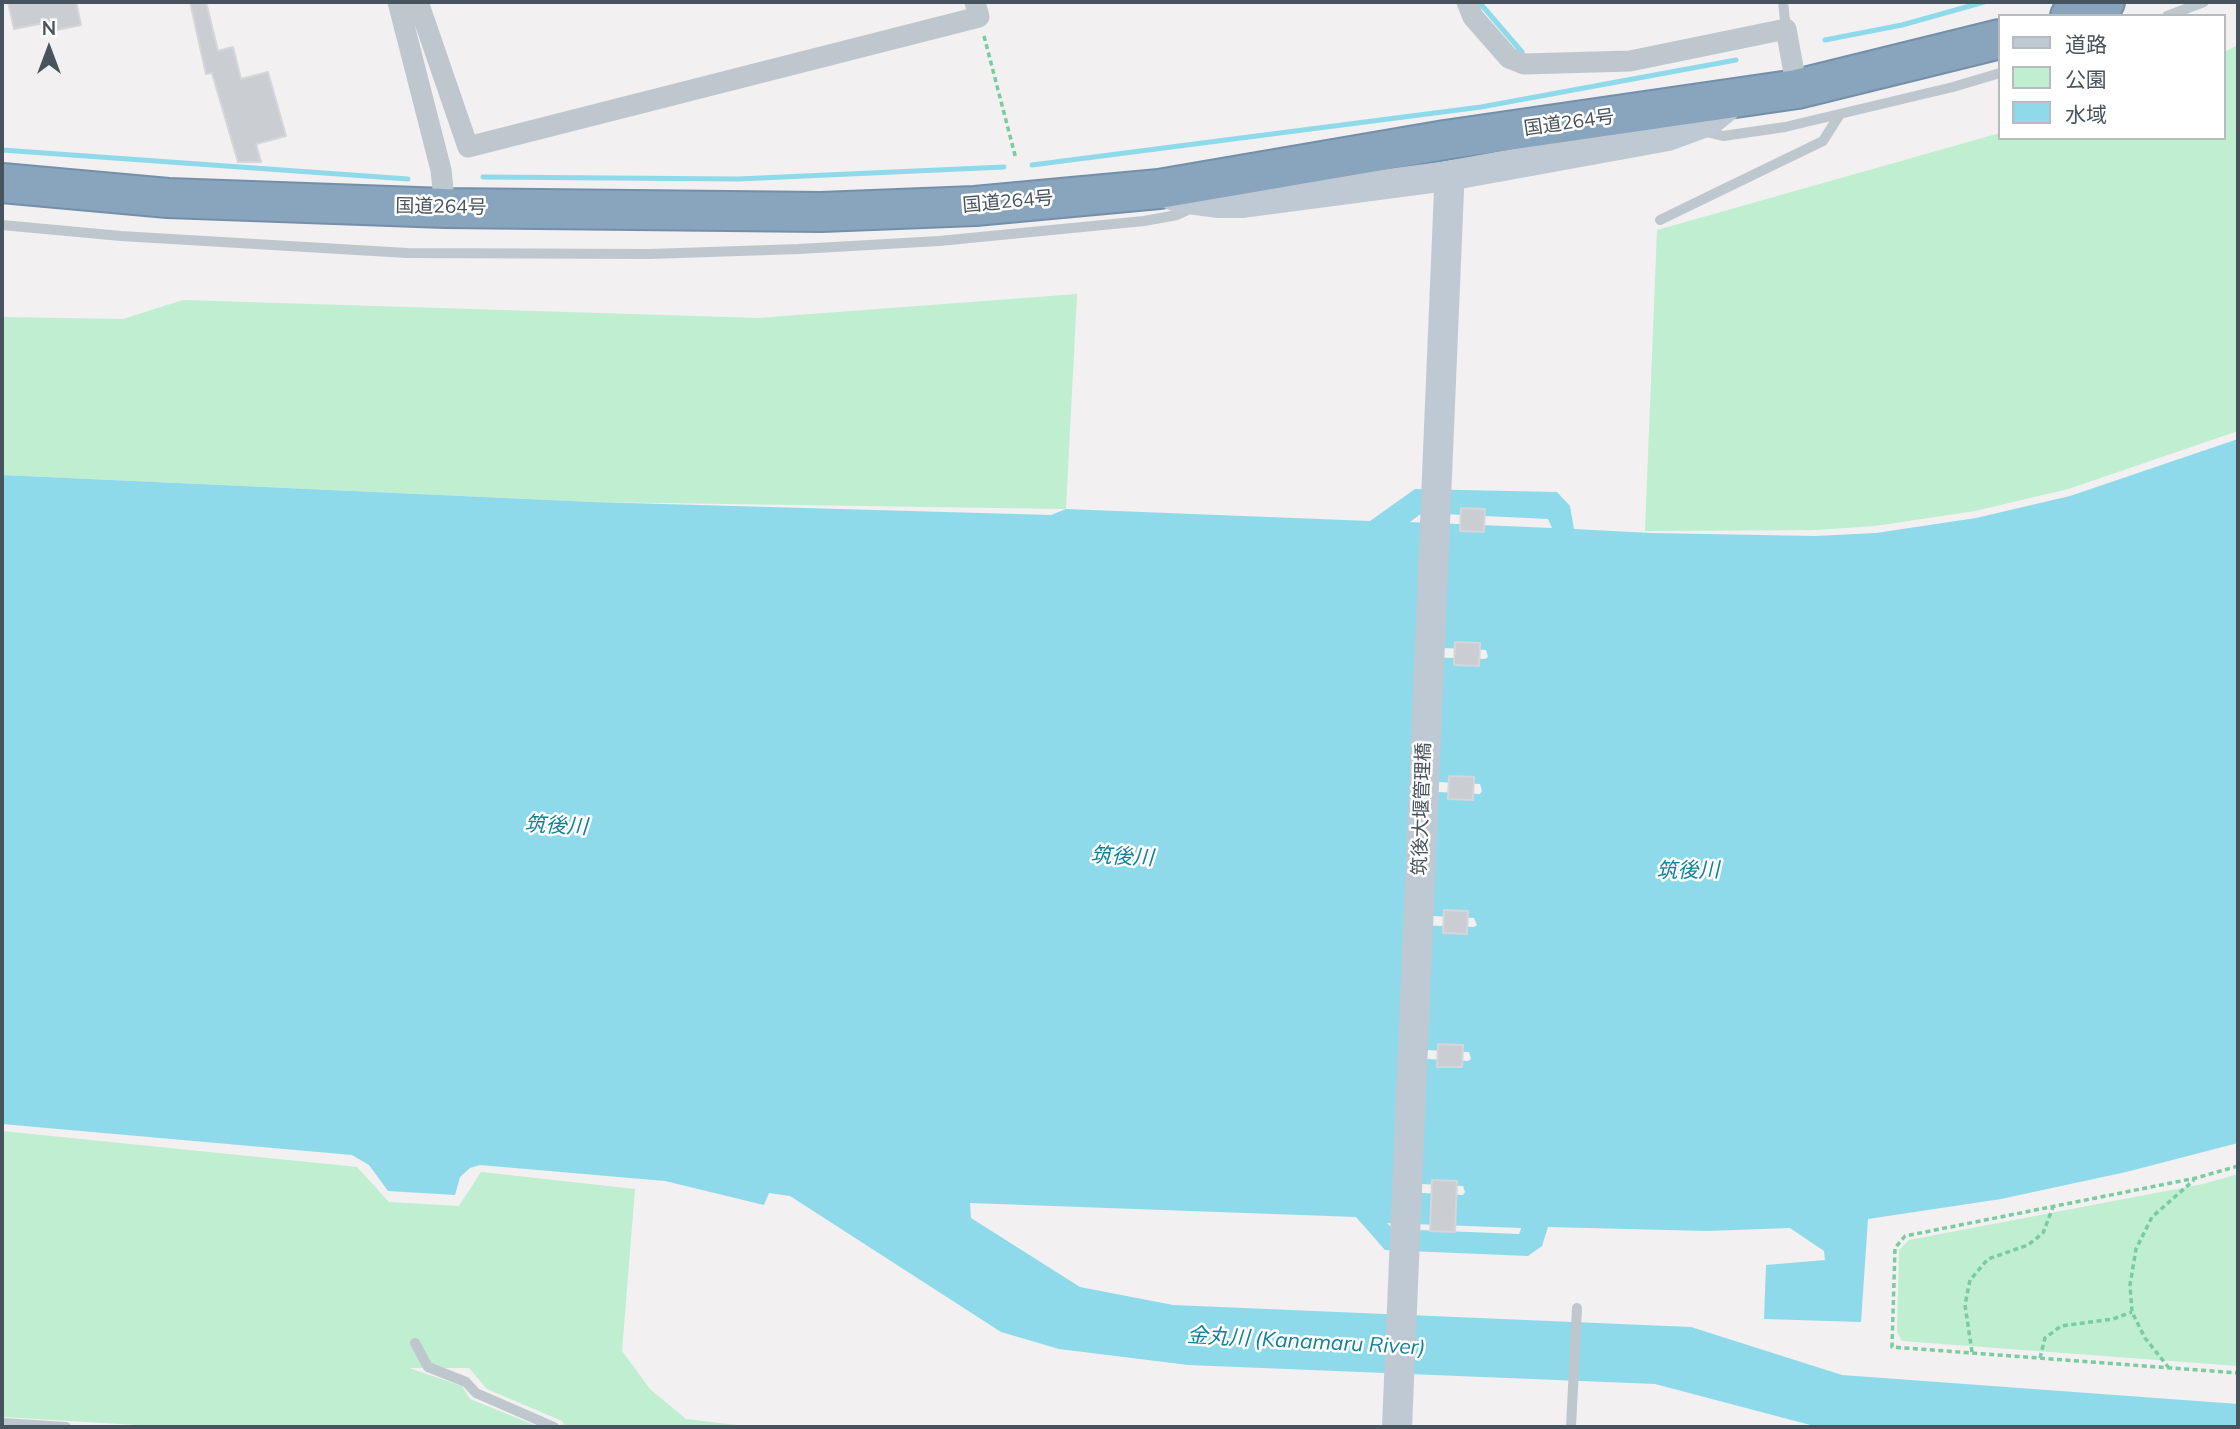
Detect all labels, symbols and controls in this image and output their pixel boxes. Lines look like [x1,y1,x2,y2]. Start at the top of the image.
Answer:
north arrow [14,14,84,84]
legend [1998,14,2226,140]
text: N [42,16,56,40]
text: 道路 [2065,31,2107,57]
text: 公園 [2065,66,2107,92]
text: 水域 [2065,101,2107,127]
street label: 国道264号 [1522,105,1616,141]
street label: 国道264号 [962,187,1054,217]
street label: 国道264号 [395,195,487,219]
street label: 筑後大堰管理橋 [1408,742,1436,876]
water label: 筑後川 [524,812,588,840]
water label: 筑後川 [1090,843,1154,871]
water label: 筑後川 [1656,858,1720,884]
water label: 金丸川 (Kanamaru River) [1186,1323,1426,1361]

